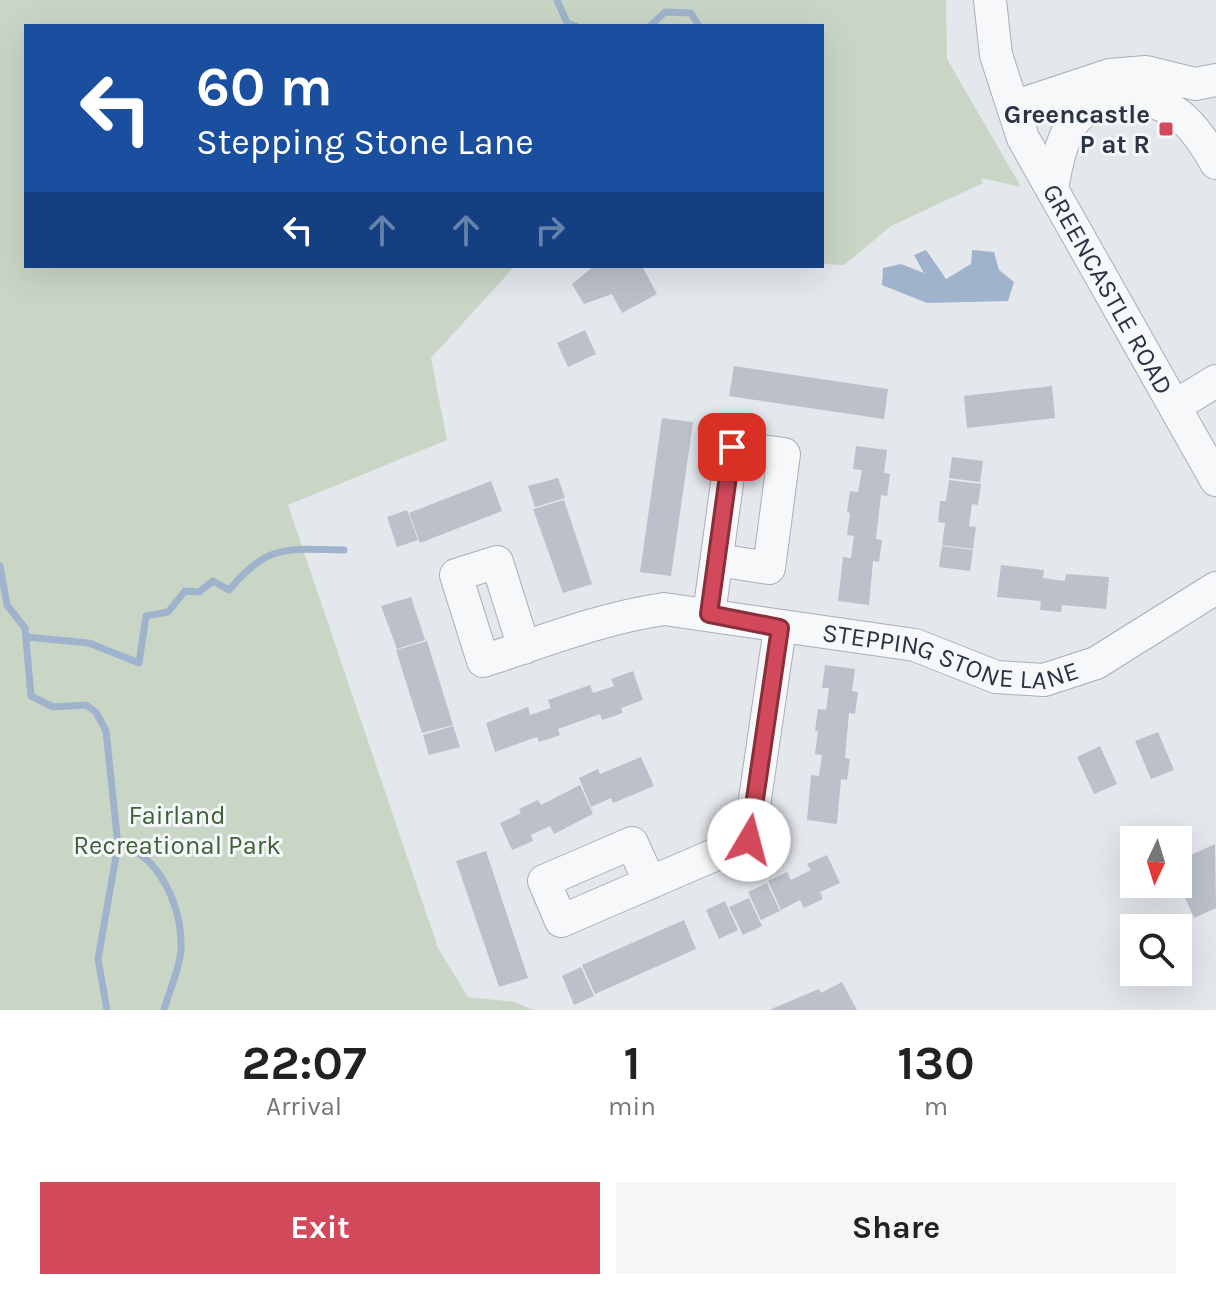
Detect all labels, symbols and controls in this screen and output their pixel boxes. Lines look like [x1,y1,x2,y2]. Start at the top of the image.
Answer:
text: 60 m [196,54,333,119]
icon: left [64,56,168,160]
place label: Greencastle P at R [1004,99,1150,160]
marker: Greencastle P at R [1157,120,1175,138]
text: Stepping Stone Lane [196,121,534,163]
street label: GREENCASTLE ROAD [1036,178,1180,400]
icon: left [276,208,320,252]
icon: ahead [360,208,404,252]
icon: ahead [444,208,488,252]
icon: right [528,208,572,252]
pin [698,413,766,481]
icon: arrive [710,425,754,469]
street label: STEPPING STONE LANE [820,616,1082,696]
position arrow [707,798,791,882]
park label: Fairland Recreational Park [73,800,281,861]
north arrow [1120,826,1192,898]
map controls [1120,826,1192,986]
button: search [1120,914,1192,986]
text: 22:07 [241,1035,367,1091]
text: 1 [623,1035,641,1091]
text: 130 [897,1035,975,1091]
text: Arrival [266,1091,342,1122]
text: min [608,1091,656,1122]
text: m [924,1091,948,1122]
button: Exit [40,1182,600,1274]
button: Share [616,1182,1176,1274]

